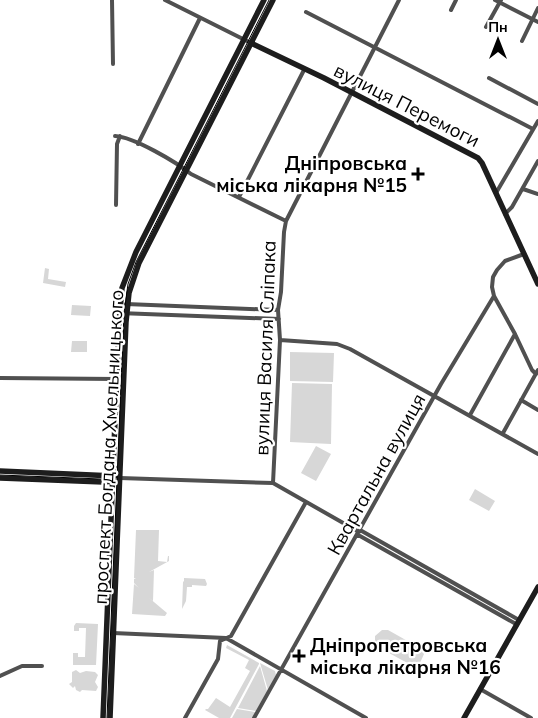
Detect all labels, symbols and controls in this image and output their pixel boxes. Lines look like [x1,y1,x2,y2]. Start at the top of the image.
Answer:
north arrow [473,15,523,65]
text: Пн [488,18,508,36]
street label: вулиця Перемоги [330,58,484,152]
place label: Дніпровська міська лікарня №15 [216,151,407,197]
marker: Дніпровська міська лікарня №15 [411,167,425,181]
street label: вулиця Василя Сліпака [249,240,281,456]
street label: проспект Богдана Хмельницького [88,289,128,605]
street label: Квартальна вулиця [322,389,430,559]
place label: Дніпропетровська міська лікарня №16 [310,633,501,679]
marker: Дніпропетровська міська лікарня №16 [292,649,306,663]

